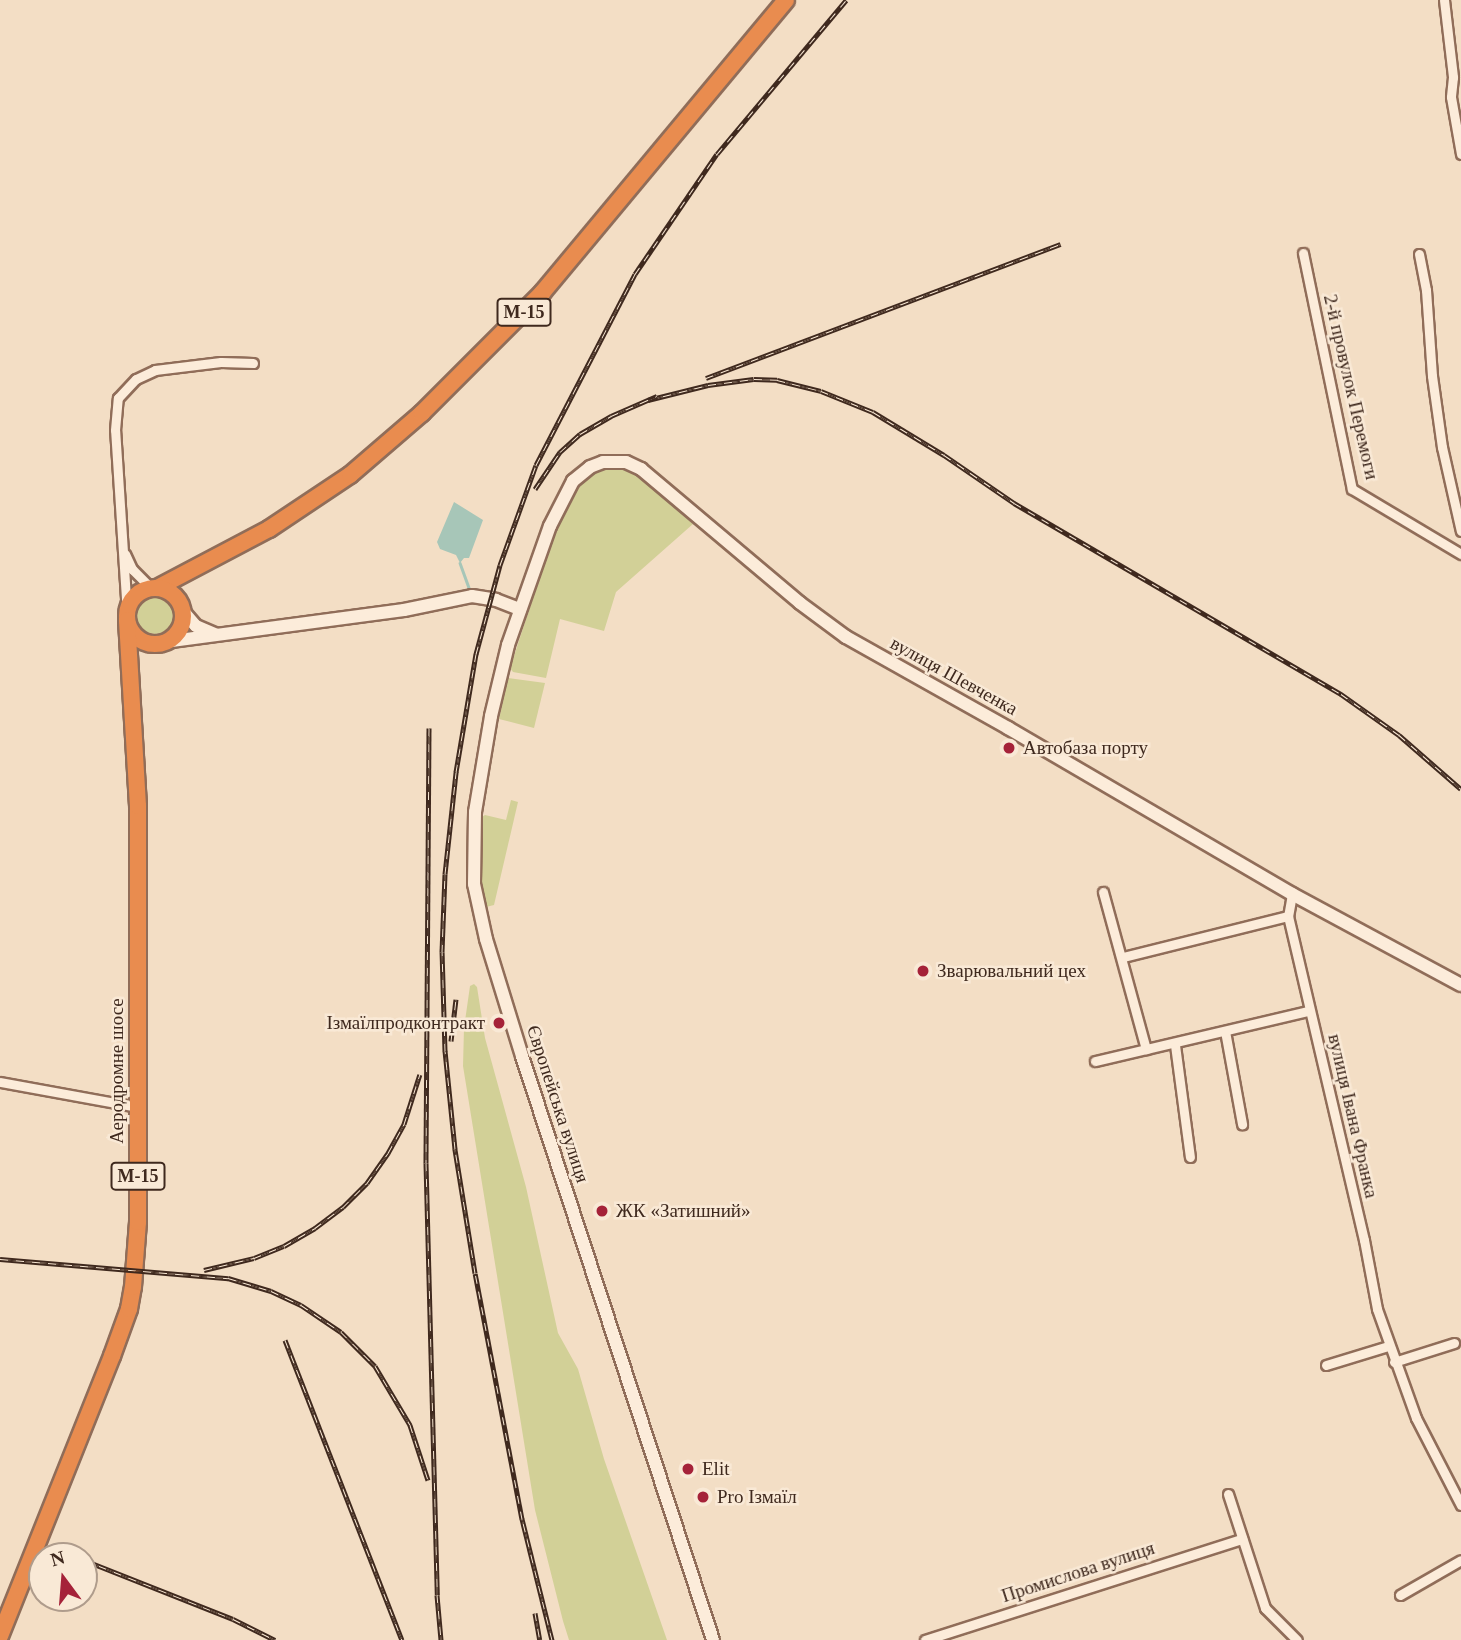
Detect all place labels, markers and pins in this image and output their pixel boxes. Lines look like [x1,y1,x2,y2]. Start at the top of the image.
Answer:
place label: Автобаза порту [1023,737,1148,759]
marker: Автобаза порту [1001,740,1017,756]
place label: Зварювальний цех [937,960,1086,982]
marker: Зварювальний цех [915,963,931,979]
place label: Ізмаїлпродконтракт [326,1012,485,1034]
marker: Ізмаїлпродконтракт [491,1015,507,1031]
place label: ЖК «Затишний» [616,1200,751,1222]
marker: ЖК «Затишний» [594,1203,610,1219]
place label: Elit [702,1458,729,1480]
marker: Elit [680,1461,696,1477]
place label: Pro Ізмаїл [717,1486,797,1508]
marker: Pro Ізмаїл [695,1489,711,1505]

